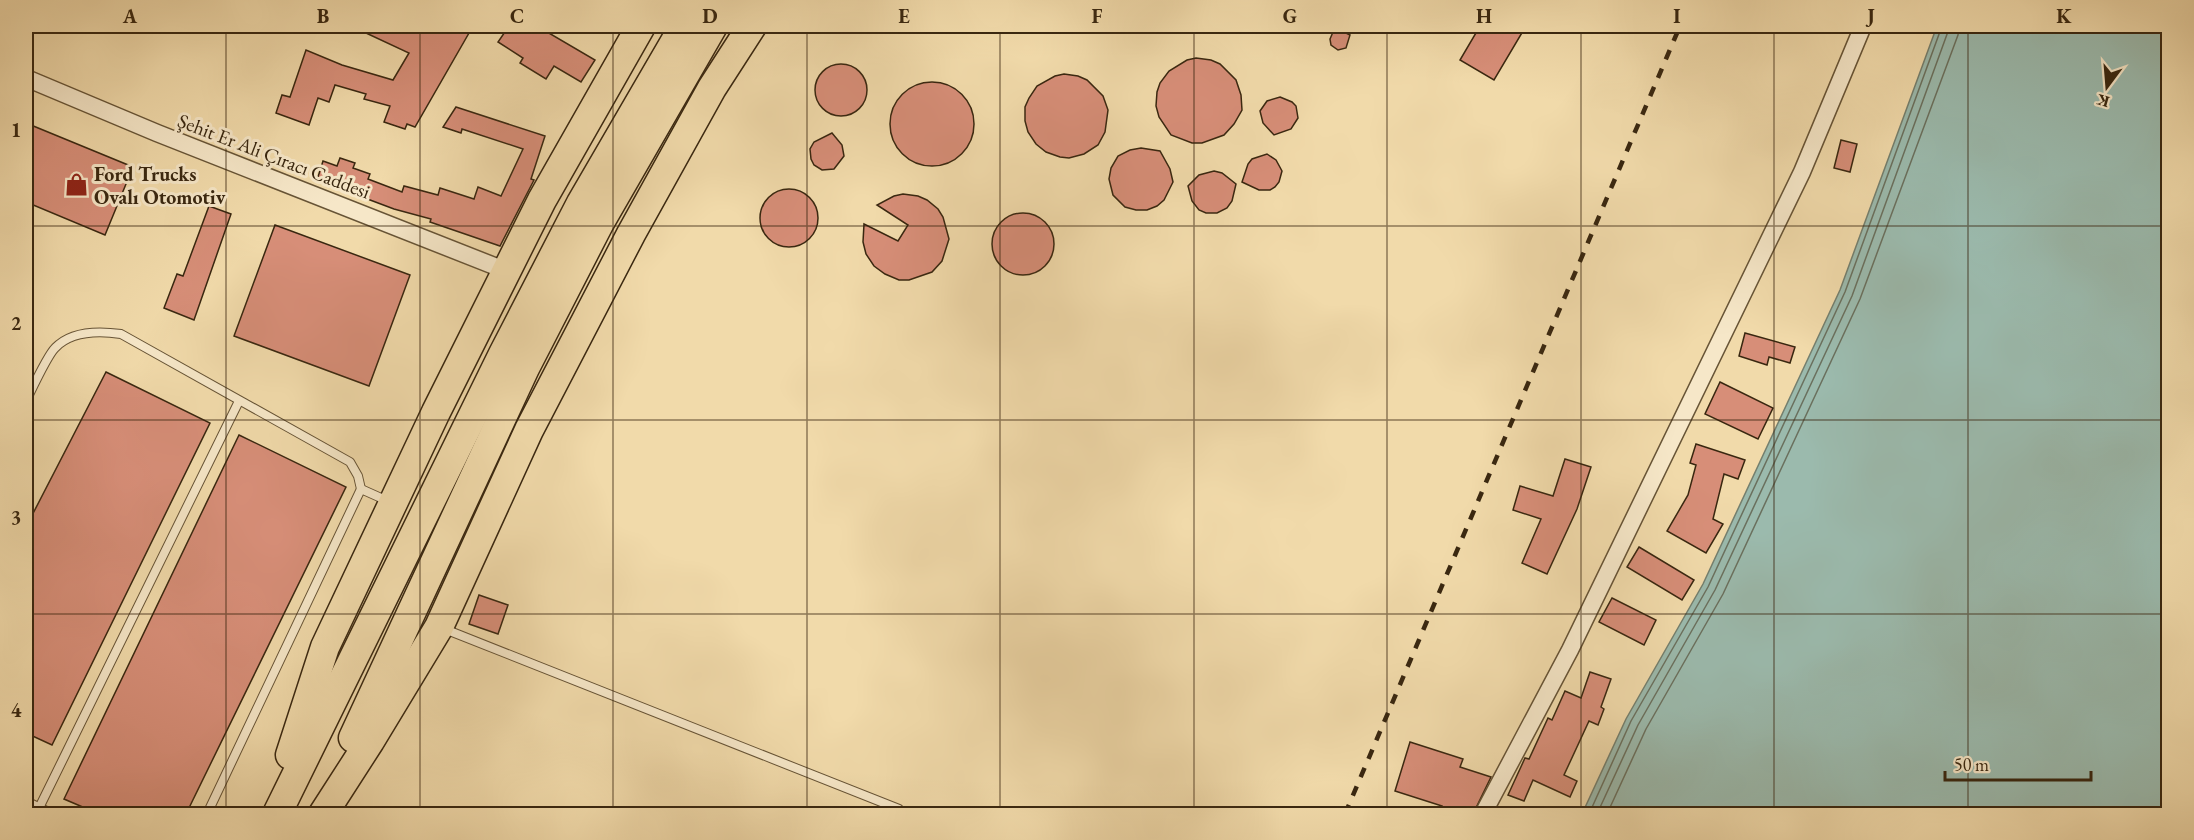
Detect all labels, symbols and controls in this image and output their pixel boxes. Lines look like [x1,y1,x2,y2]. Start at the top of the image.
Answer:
text: A [122,3,138,29]
text: B [317,3,329,29]
text: C [510,3,524,29]
text: D [702,3,718,29]
text: E [898,3,910,29]
text: F [1092,3,1103,29]
text: G [1283,3,1297,29]
text: H [1476,3,1492,29]
text: I [1673,3,1681,29]
text: J [1865,3,1875,29]
text: K [2056,3,2072,29]
north arrow [2077,57,2137,117]
text: K [2093,89,2112,113]
street label: Şehit Er Ali Çıracı Caddesi [174,107,374,205]
text: 1 [11,117,21,143]
place label: Ford Trucks Ovalı Otomotiv [94,161,226,210]
shop icon: Ford Trucks Ovalı Otomotiv [63,172,89,198]
text: 2 [11,310,22,336]
text: 3 [11,504,21,530]
text: 4 [11,697,22,723]
scale bar [1945,744,2090,782]
text: 50 m [1954,753,1989,776]

